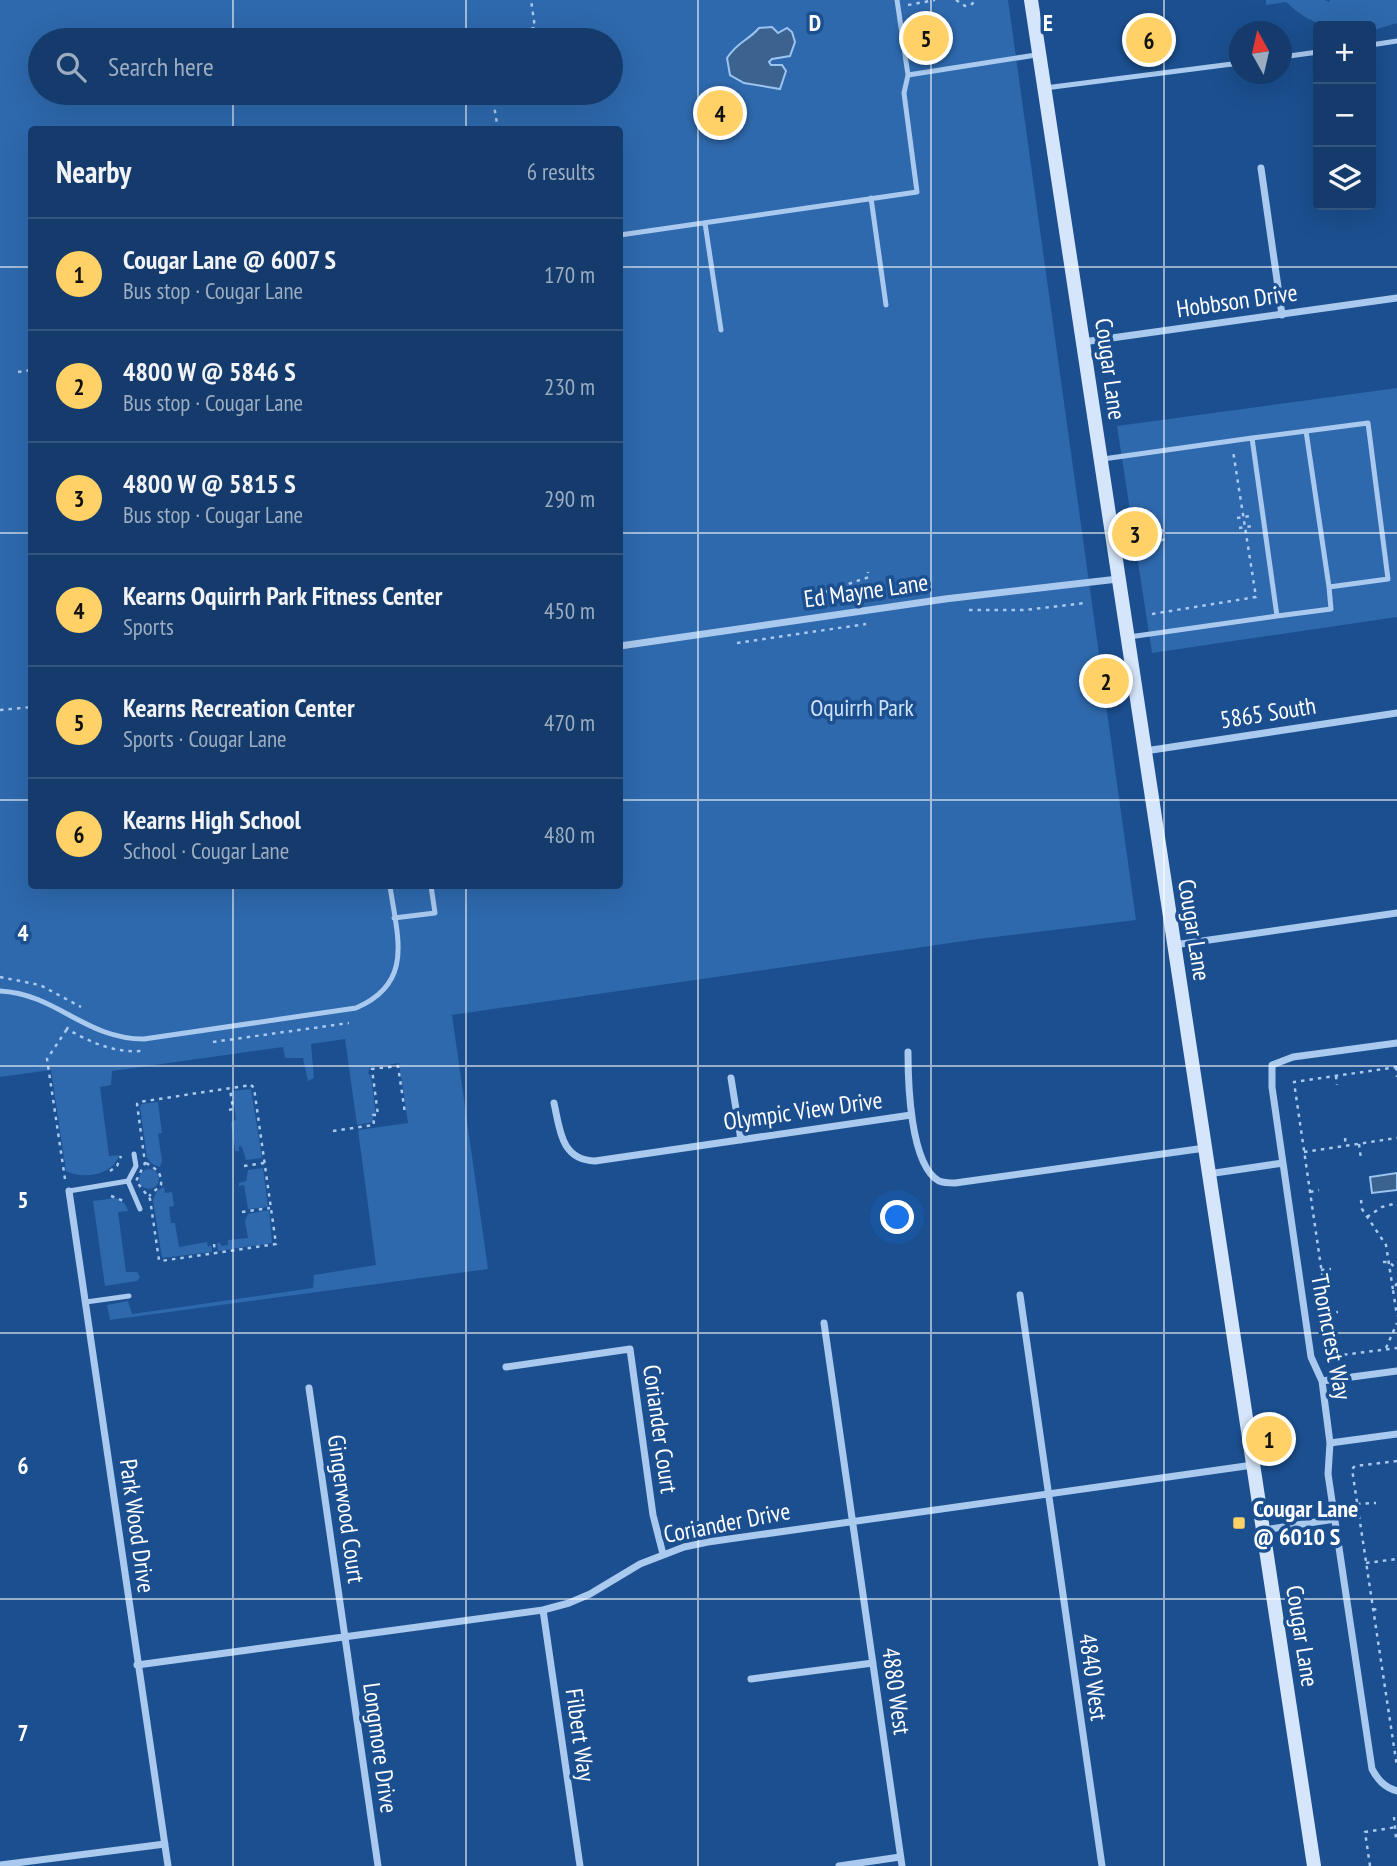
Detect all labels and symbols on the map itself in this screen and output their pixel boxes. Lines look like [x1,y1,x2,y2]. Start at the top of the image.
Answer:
text: D [809,8,821,37]
text: E [1043,8,1053,37]
pin: 5 [903,12,949,64]
pin: 6 [1126,14,1172,66]
north arrow [1229,21,1292,84]
pin: 4 [697,87,743,139]
street label: Hobbson Drive [1174,277,1299,324]
street label: Cougar Lane [1088,316,1133,422]
pin: 3 [1112,508,1158,560]
street label: Ed Mayne Lane [802,566,930,615]
pin: 2 [1083,655,1129,707]
street label: 5865 South [1218,690,1318,735]
park label: Oquirrh Park [810,692,914,723]
street label: Cougar Lane [1171,877,1218,983]
text: 4 [18,918,29,947]
street label: Olympic View Drive [721,1084,884,1137]
text: 5 [18,1185,29,1214]
your location [880,1200,914,1234]
street label: Thorncrest Way [1304,1272,1359,1402]
street label: Coriander Court [636,1363,685,1496]
pin: 1 [1246,1413,1292,1465]
street label: Gingerwood Court [321,1433,372,1585]
text: 6 [18,1451,29,1480]
street label: Park Wood Drive [113,1457,162,1595]
place label: Cougar Lane @ 6010 S [1253,1493,1358,1552]
street label: Coriander Drive [661,1495,793,1550]
marker: Cougar Lane @ 6010 S [1231,1515,1247,1531]
street label: Cougar Lane [1279,1583,1326,1689]
street label: 4840 West [1072,1631,1115,1723]
street label: 4880 West [875,1645,918,1737]
street label: Longmore Drive [356,1681,405,1815]
street label: Filbert Way [559,1687,602,1783]
text: 7 [18,1718,29,1747]

